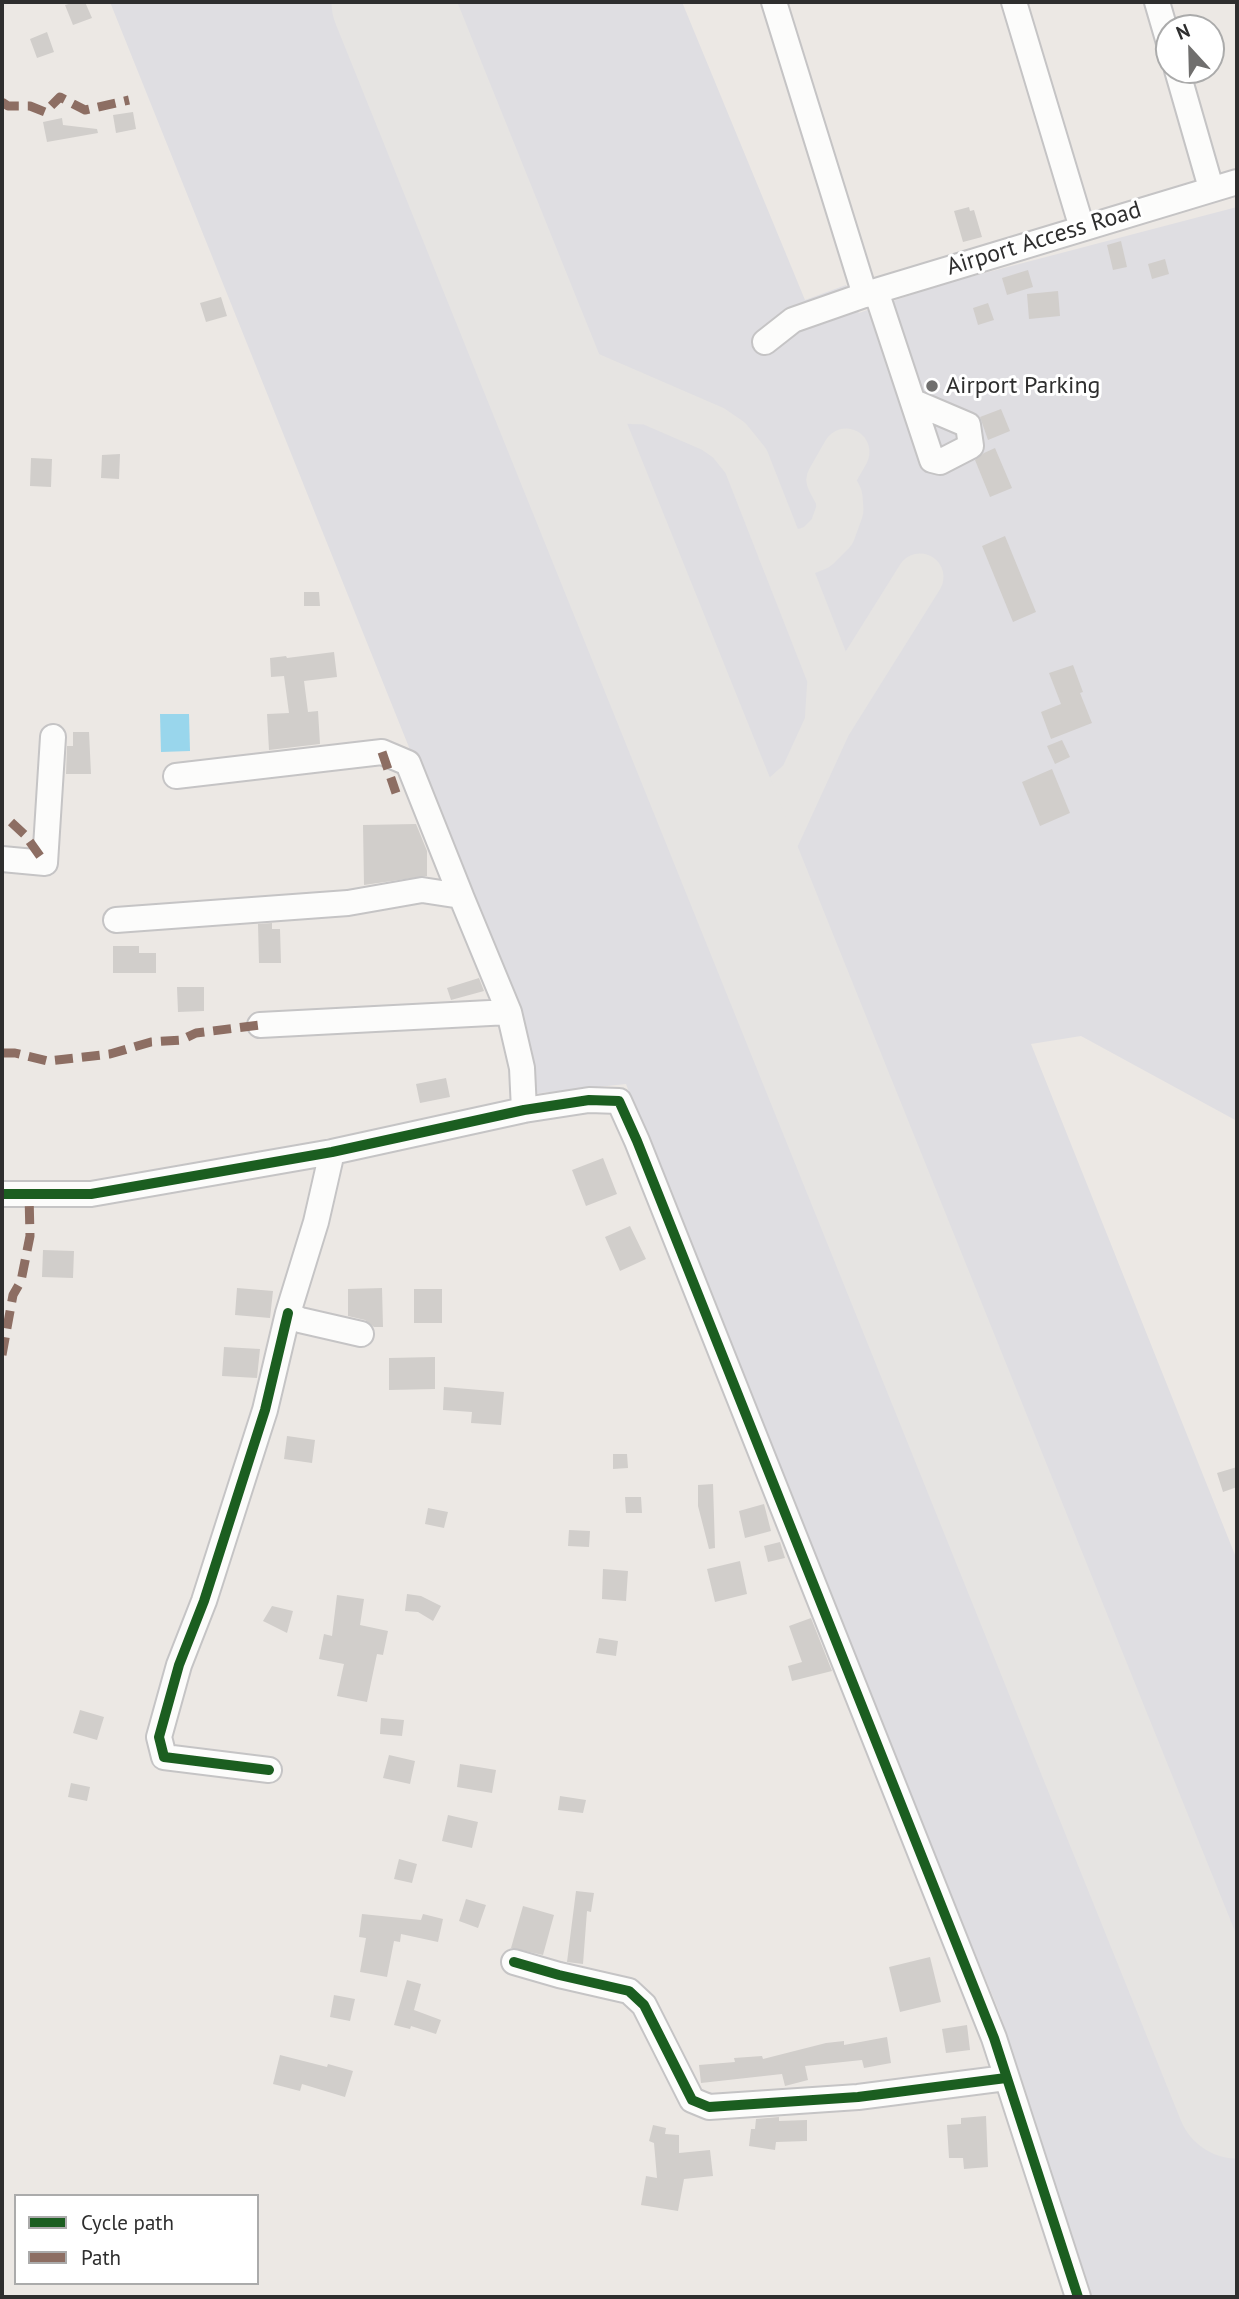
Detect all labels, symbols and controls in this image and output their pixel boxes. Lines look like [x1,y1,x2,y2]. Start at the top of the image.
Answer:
north arrow [1155,14,1225,84]
text: N [1173,18,1193,45]
street label: Airport Access Road [943,196,1145,282]
place label: Airport Parking [946,372,1100,400]
marker: Airport Parking [924,378,940,394]
legend [14,2194,259,2285]
text: Cycle path [81,2209,174,2236]
text: Path [81,2244,121,2271]

